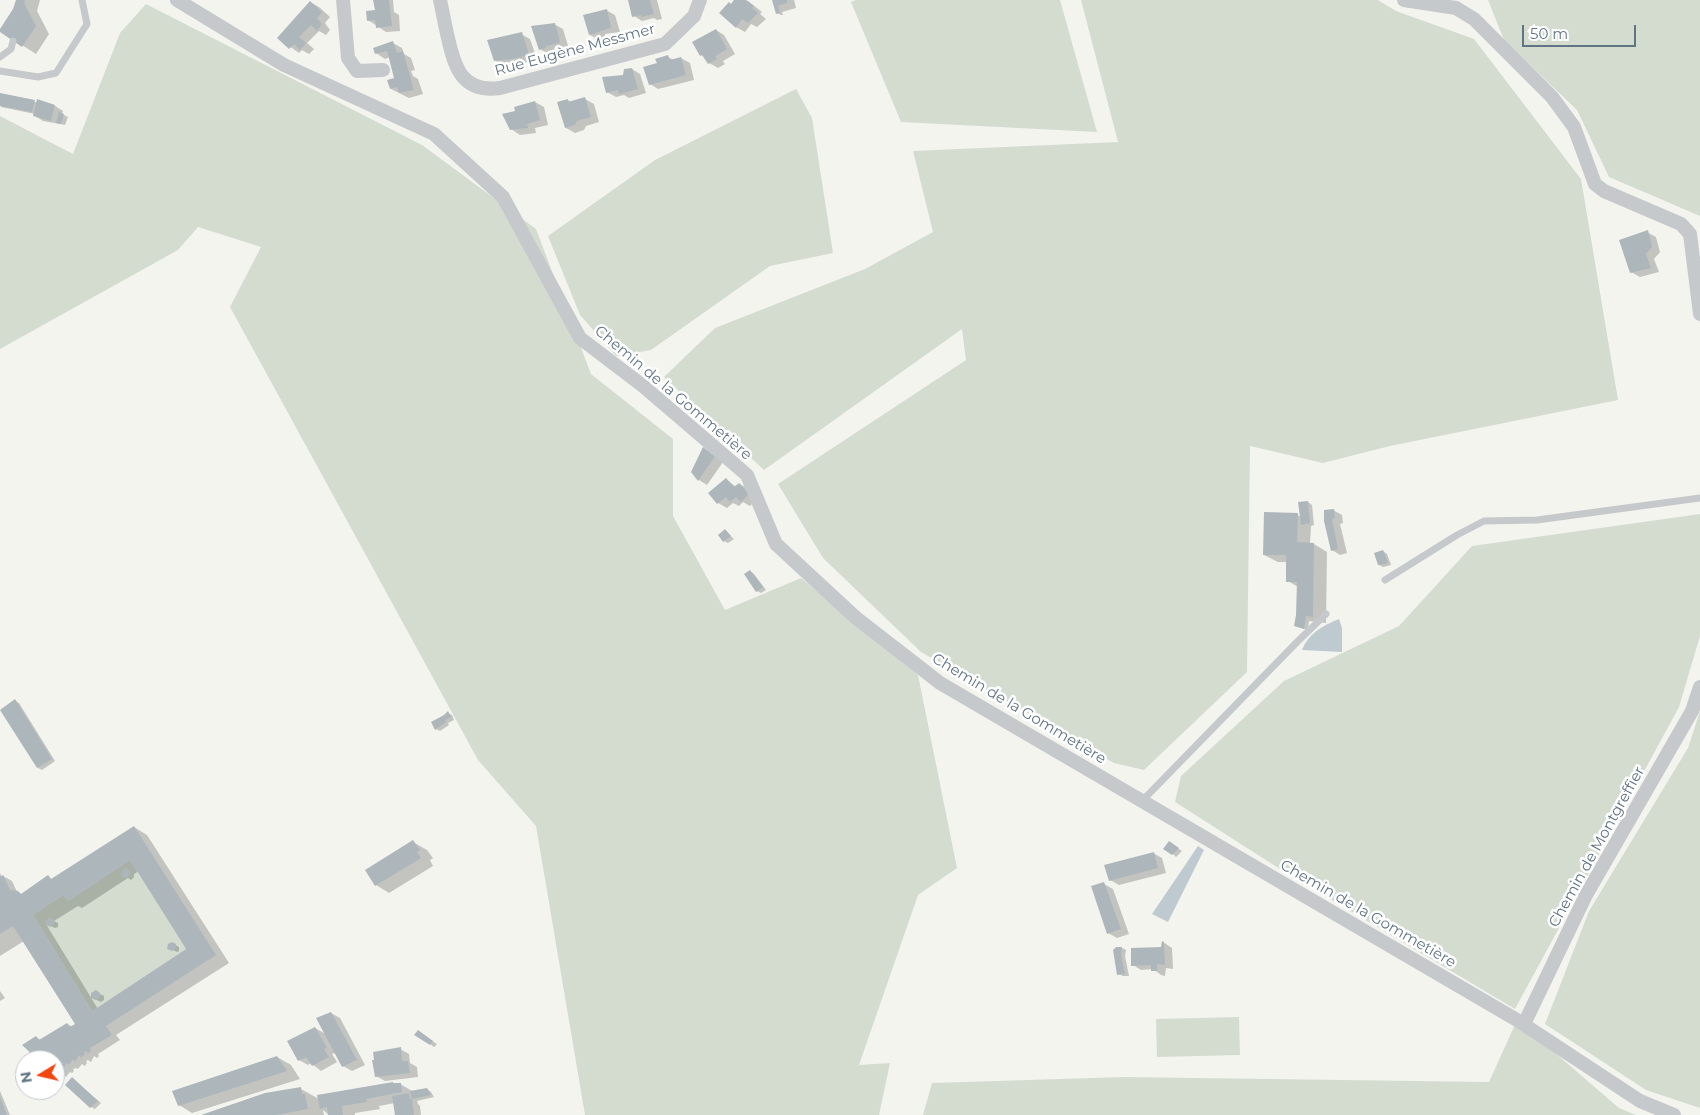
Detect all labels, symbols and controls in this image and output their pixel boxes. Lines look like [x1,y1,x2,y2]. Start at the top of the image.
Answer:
scale bar [1525,15,1639,47]
street label: Rue Eugène Messmer [493,20,657,80]
text: 50 m [1530,24,1568,43]
street label: Chemin de la Gommetière [591,322,755,464]
street label: Chemin de la Gommetière [929,650,1109,768]
street label: Chemin de Montgreffier [1545,763,1649,931]
street label: Chemin de la Gommetière [1277,856,1459,972]
north arrow [15,1050,65,1100]
text: N [16,1070,36,1084]

